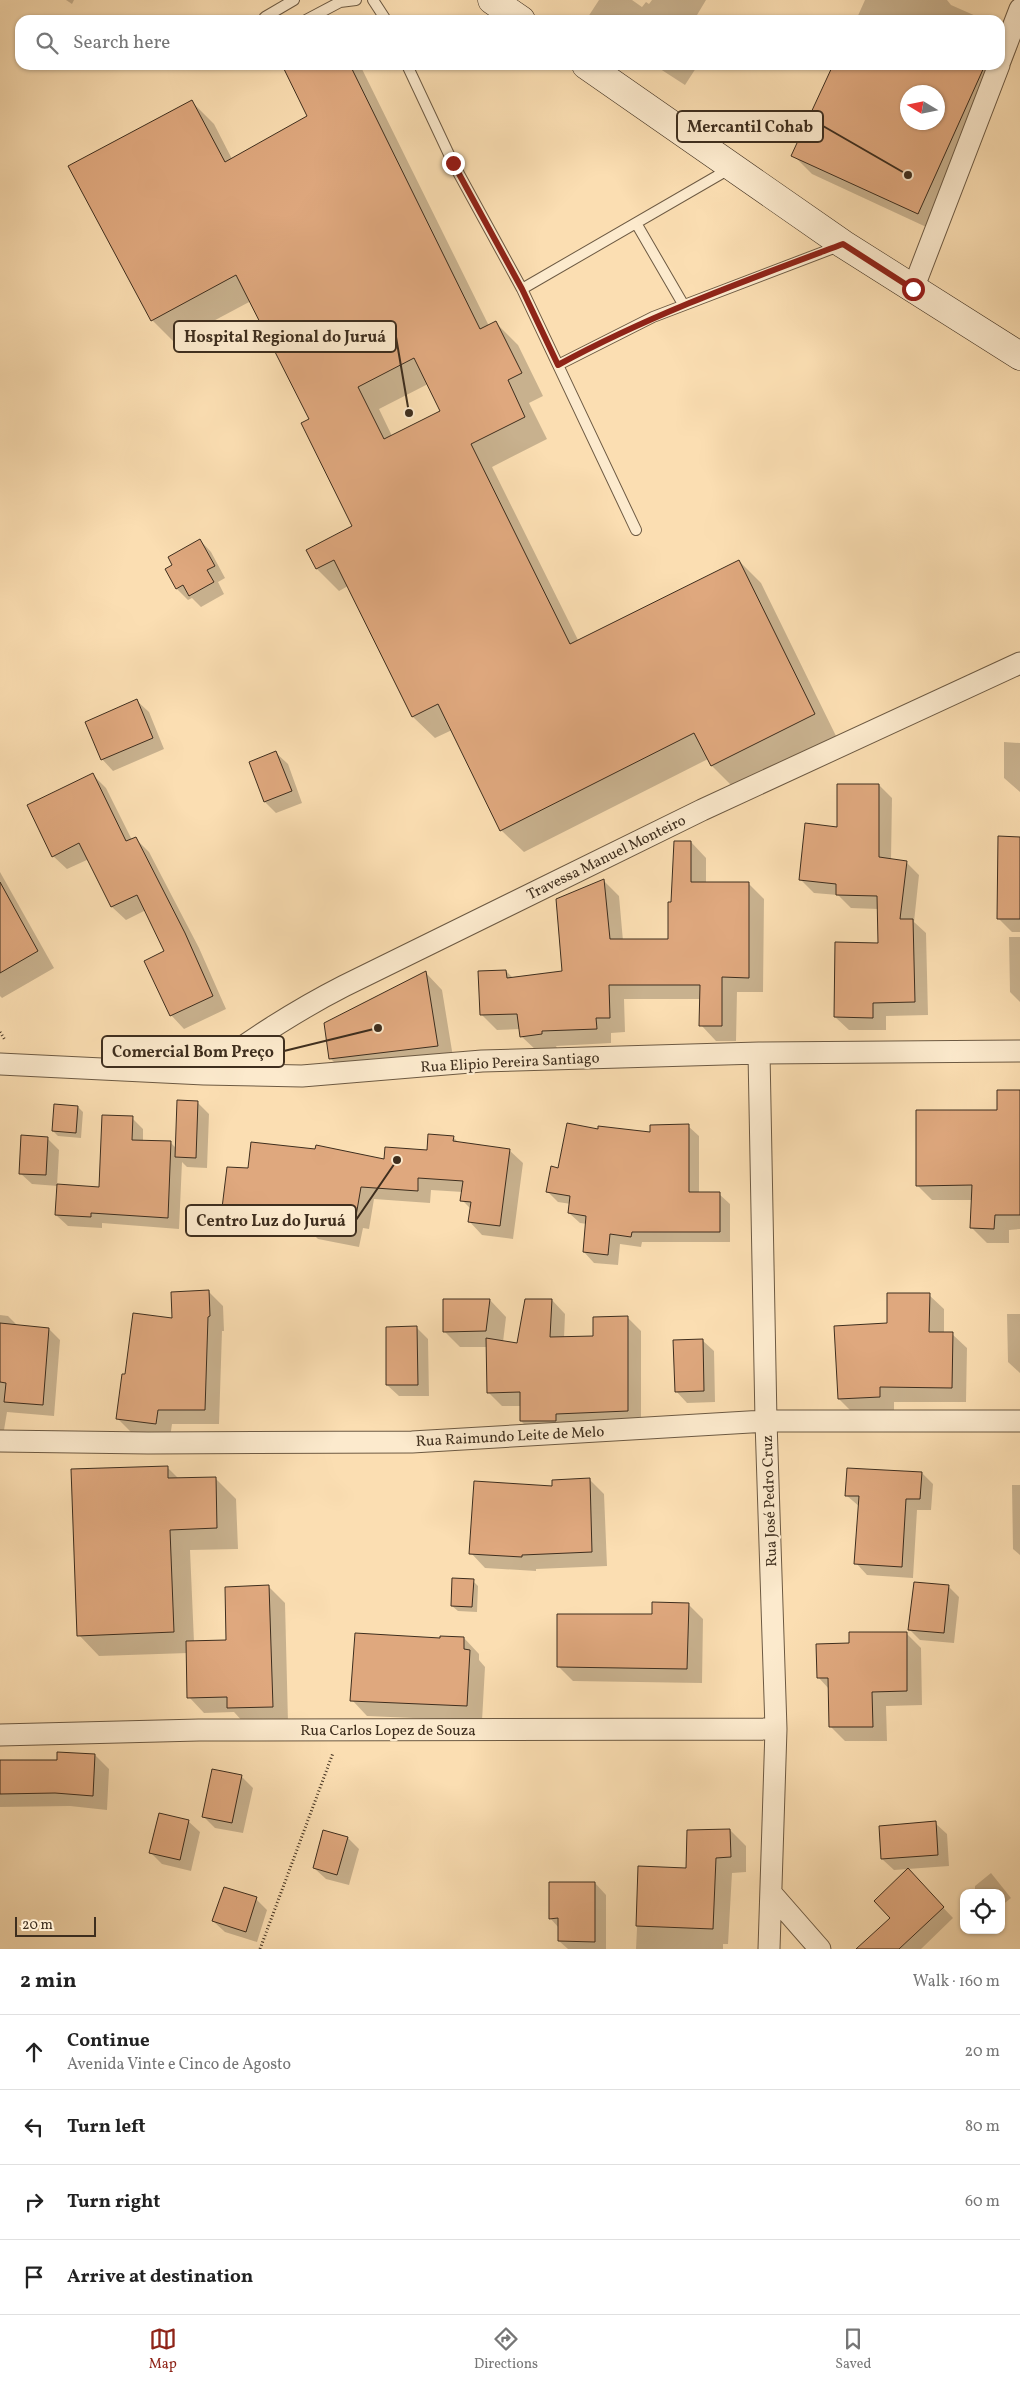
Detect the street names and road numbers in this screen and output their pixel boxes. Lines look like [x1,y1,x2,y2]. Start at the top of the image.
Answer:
street label: Travessa Manuel Monteiro [524,811,690,906]
street label: Rua Elipio Pereira Santiago [420,1048,600,1079]
street label: Rua Raimundo Leite de Melo [415,1422,605,1453]
street label: Rua José Pedro Cruz [758,1435,783,1567]
street label: Rua Carlos Lopez de Souza [300,1721,476,1742]

